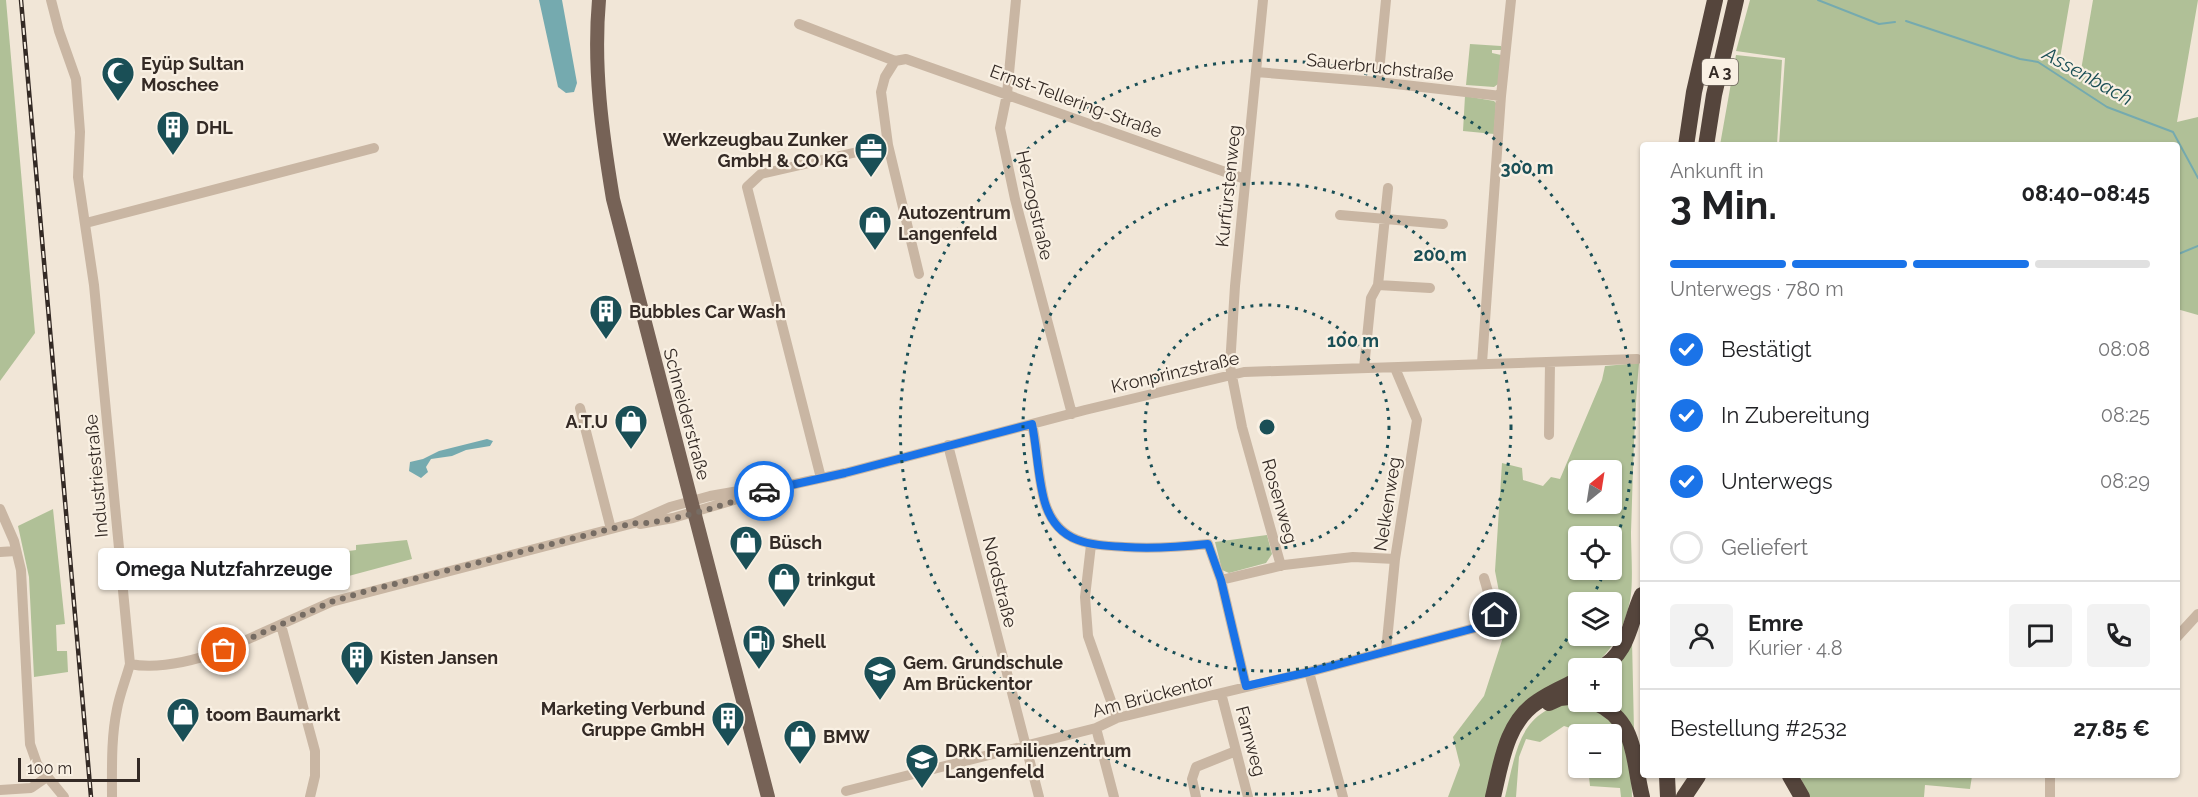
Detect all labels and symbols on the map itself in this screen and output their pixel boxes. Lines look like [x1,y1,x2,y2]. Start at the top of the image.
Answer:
water label: Assenbach [2038,41,2137,110]
street label: Sauerbruchstraße [1305,49,1455,85]
place label: Eyüp Sultan Moschee [141,53,244,95]
mosque icon: Eyüp Sultan Moschee [100,55,136,102]
road number: A 3 [1702,59,1738,85]
street label: Ernst-Tellering-Straße [987,60,1165,142]
building icon: DHL [155,109,191,156]
place label: DHL [196,117,233,138]
street label: Kurfürstenweg [1211,124,1245,248]
place label: Werkzeugbau Zunker GmbH & CO KG [663,129,848,171]
office icon: Werkzeugbau Zunker GmbH & CO KG [853,131,889,178]
street label: Herzogstraße [1012,148,1058,262]
text: 300 m [1500,157,1554,178]
place label: Autozentrum Langenfeld [898,202,1011,244]
shop icon: Autozentrum Langenfeld [857,204,893,251]
text: 200 m [1413,244,1467,265]
building icon: Bubbles Car Wash [588,293,624,340]
place label: Bubbles Car Wash [629,301,786,322]
text: 100 m [1327,330,1379,351]
street label: Schneiderstraße [659,346,715,483]
street label: Kronprinzstraße [1109,347,1242,397]
shop icon: A.T.U [613,403,649,450]
place label: A.T.U [566,411,608,432]
street label: Industriestraße [80,413,112,539]
centre of rings [1257,417,1277,437]
street label: Nelkenweg [1369,455,1405,553]
street label: Rosenweg [1258,456,1302,546]
north arrow [1568,460,1622,514]
courier [734,461,794,521]
shop icon: Büsch [728,524,764,571]
place label: Büsch [769,532,822,553]
street label: Nordstraße [979,534,1022,630]
callout: Omega Nutzfahrzeuge [98,548,350,590]
shop icon: trinkgut [766,561,802,608]
place label: trinkgut [807,569,875,590]
pin [1469,589,1520,640]
fuel station icon: Shell [741,623,777,670]
pin [198,624,249,675]
place label: Shell [782,631,826,652]
building icon: Kisten Jansen [339,639,375,686]
place label: Kisten Jansen [380,647,498,668]
place label: Gem. Grundschule Am Brückentor [903,652,1063,694]
school or university icon: Gem. Grundschule Am Brückentor [862,654,898,701]
street label: Am Brückentor [1090,668,1217,721]
shop icon: toom Baumarkt [165,696,201,743]
place label: Marketing Verbund Gruppe GmbH [541,698,705,740]
building icon: Marketing Verbund Gruppe GmbH [710,700,746,747]
place label: toom Baumarkt [206,704,340,725]
street label: Farnweg [1232,704,1270,778]
shop icon: BMW [782,718,818,765]
place label: BMW [823,726,870,747]
place label: DRK Familienzentrum Langenfeld [945,740,1131,782]
school or university icon: DRK Familienzentrum Langenfeld [904,742,940,789]
scale bar [18,755,140,782]

